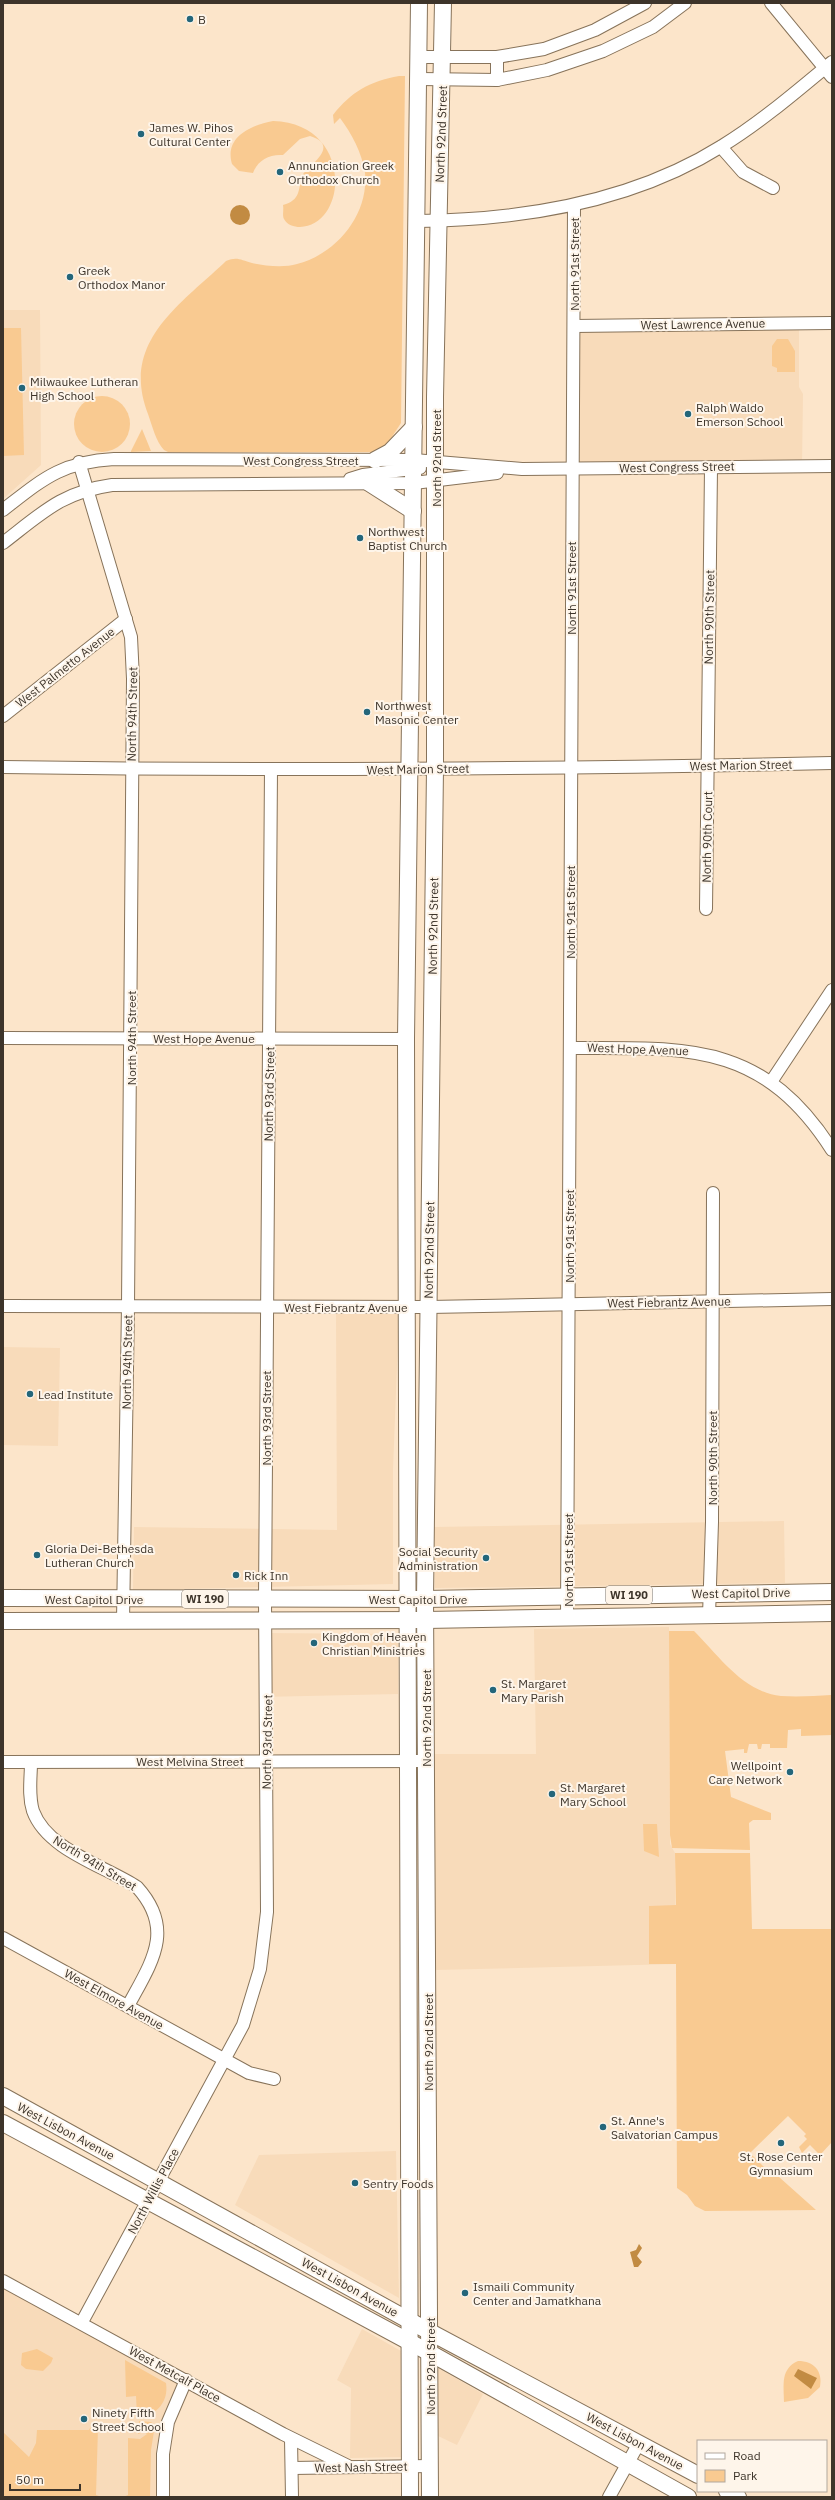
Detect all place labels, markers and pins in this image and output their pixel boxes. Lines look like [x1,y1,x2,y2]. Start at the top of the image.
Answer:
place label: B [198,12,206,27]
marker: B [185,14,195,24]
place label: James W. Pihos Cultural Center [149,120,234,149]
marker: James W. Pihos Cultural Center [136,129,146,139]
place label: Annunciation Greek Orthodox Church [288,158,395,187]
marker: Annunciation Greek Orthodox Church [275,167,285,177]
place label: Greek Orthodox Manor [78,263,166,292]
marker: Greek Orthodox Manor [65,272,75,282]
place label: Milwaukee Lutheran High School [30,374,138,403]
marker: Milwaukee Lutheran High School [17,383,27,393]
place label: Ralph Waldo Emerson School [696,400,783,429]
marker: Ralph Waldo Emerson School [683,409,693,419]
place label: Northwest Baptist Church [368,524,447,553]
marker: Northwest Baptist Church [355,533,365,543]
place label: Northwest Masonic Center [375,698,459,727]
marker: Northwest Masonic Center [362,707,372,717]
place label: Lead Institute [38,1387,113,1402]
marker: Lead Institute [25,1389,35,1399]
place label: Gloria Dei-Bethesda Lutheran Church [45,1541,154,1570]
place label: Social Security Administration [399,1544,478,1573]
marker: Gloria Dei-Bethesda Lutheran Church [32,1550,42,1560]
marker: Social Security Administration [481,1553,491,1563]
place label: Rick Inn [244,1568,288,1583]
marker: Rick Inn [231,1570,241,1580]
place label: Kingdom of Heaven Christian Ministries [322,1629,427,1658]
marker: Kingdom of Heaven Christian Ministries [309,1638,319,1648]
place label: St. Margaret Mary Parish [501,1676,566,1705]
marker: St. Margaret Mary Parish [488,1685,498,1695]
place label: Wellpoint Care Network [708,1758,783,1787]
marker: Wellpoint Care Network [785,1767,795,1777]
place label: St. Margaret Mary School [560,1780,626,1809]
marker: St. Margaret Mary School [547,1789,557,1799]
place label: St. Anne's Salvatorian Campus [611,2113,718,2142]
marker: St. Anne's Salvatorian Campus [598,2122,608,2132]
marker: St. Rose Center Gymnasium [776,2138,786,2148]
place label: St. Rose Center Gymnasium [740,2149,823,2178]
place label: Sentry Foods [363,2176,434,2191]
marker: Sentry Foods [350,2178,360,2188]
place label: Ismaili Community Center and Jamatkhana [473,2279,602,2308]
marker: Ismaili Community Center and Jamatkhana [460,2288,470,2298]
place label: Ninety Fifth Street School [92,2405,164,2434]
marker: Ninety Fifth Street School [79,2414,89,2424]

